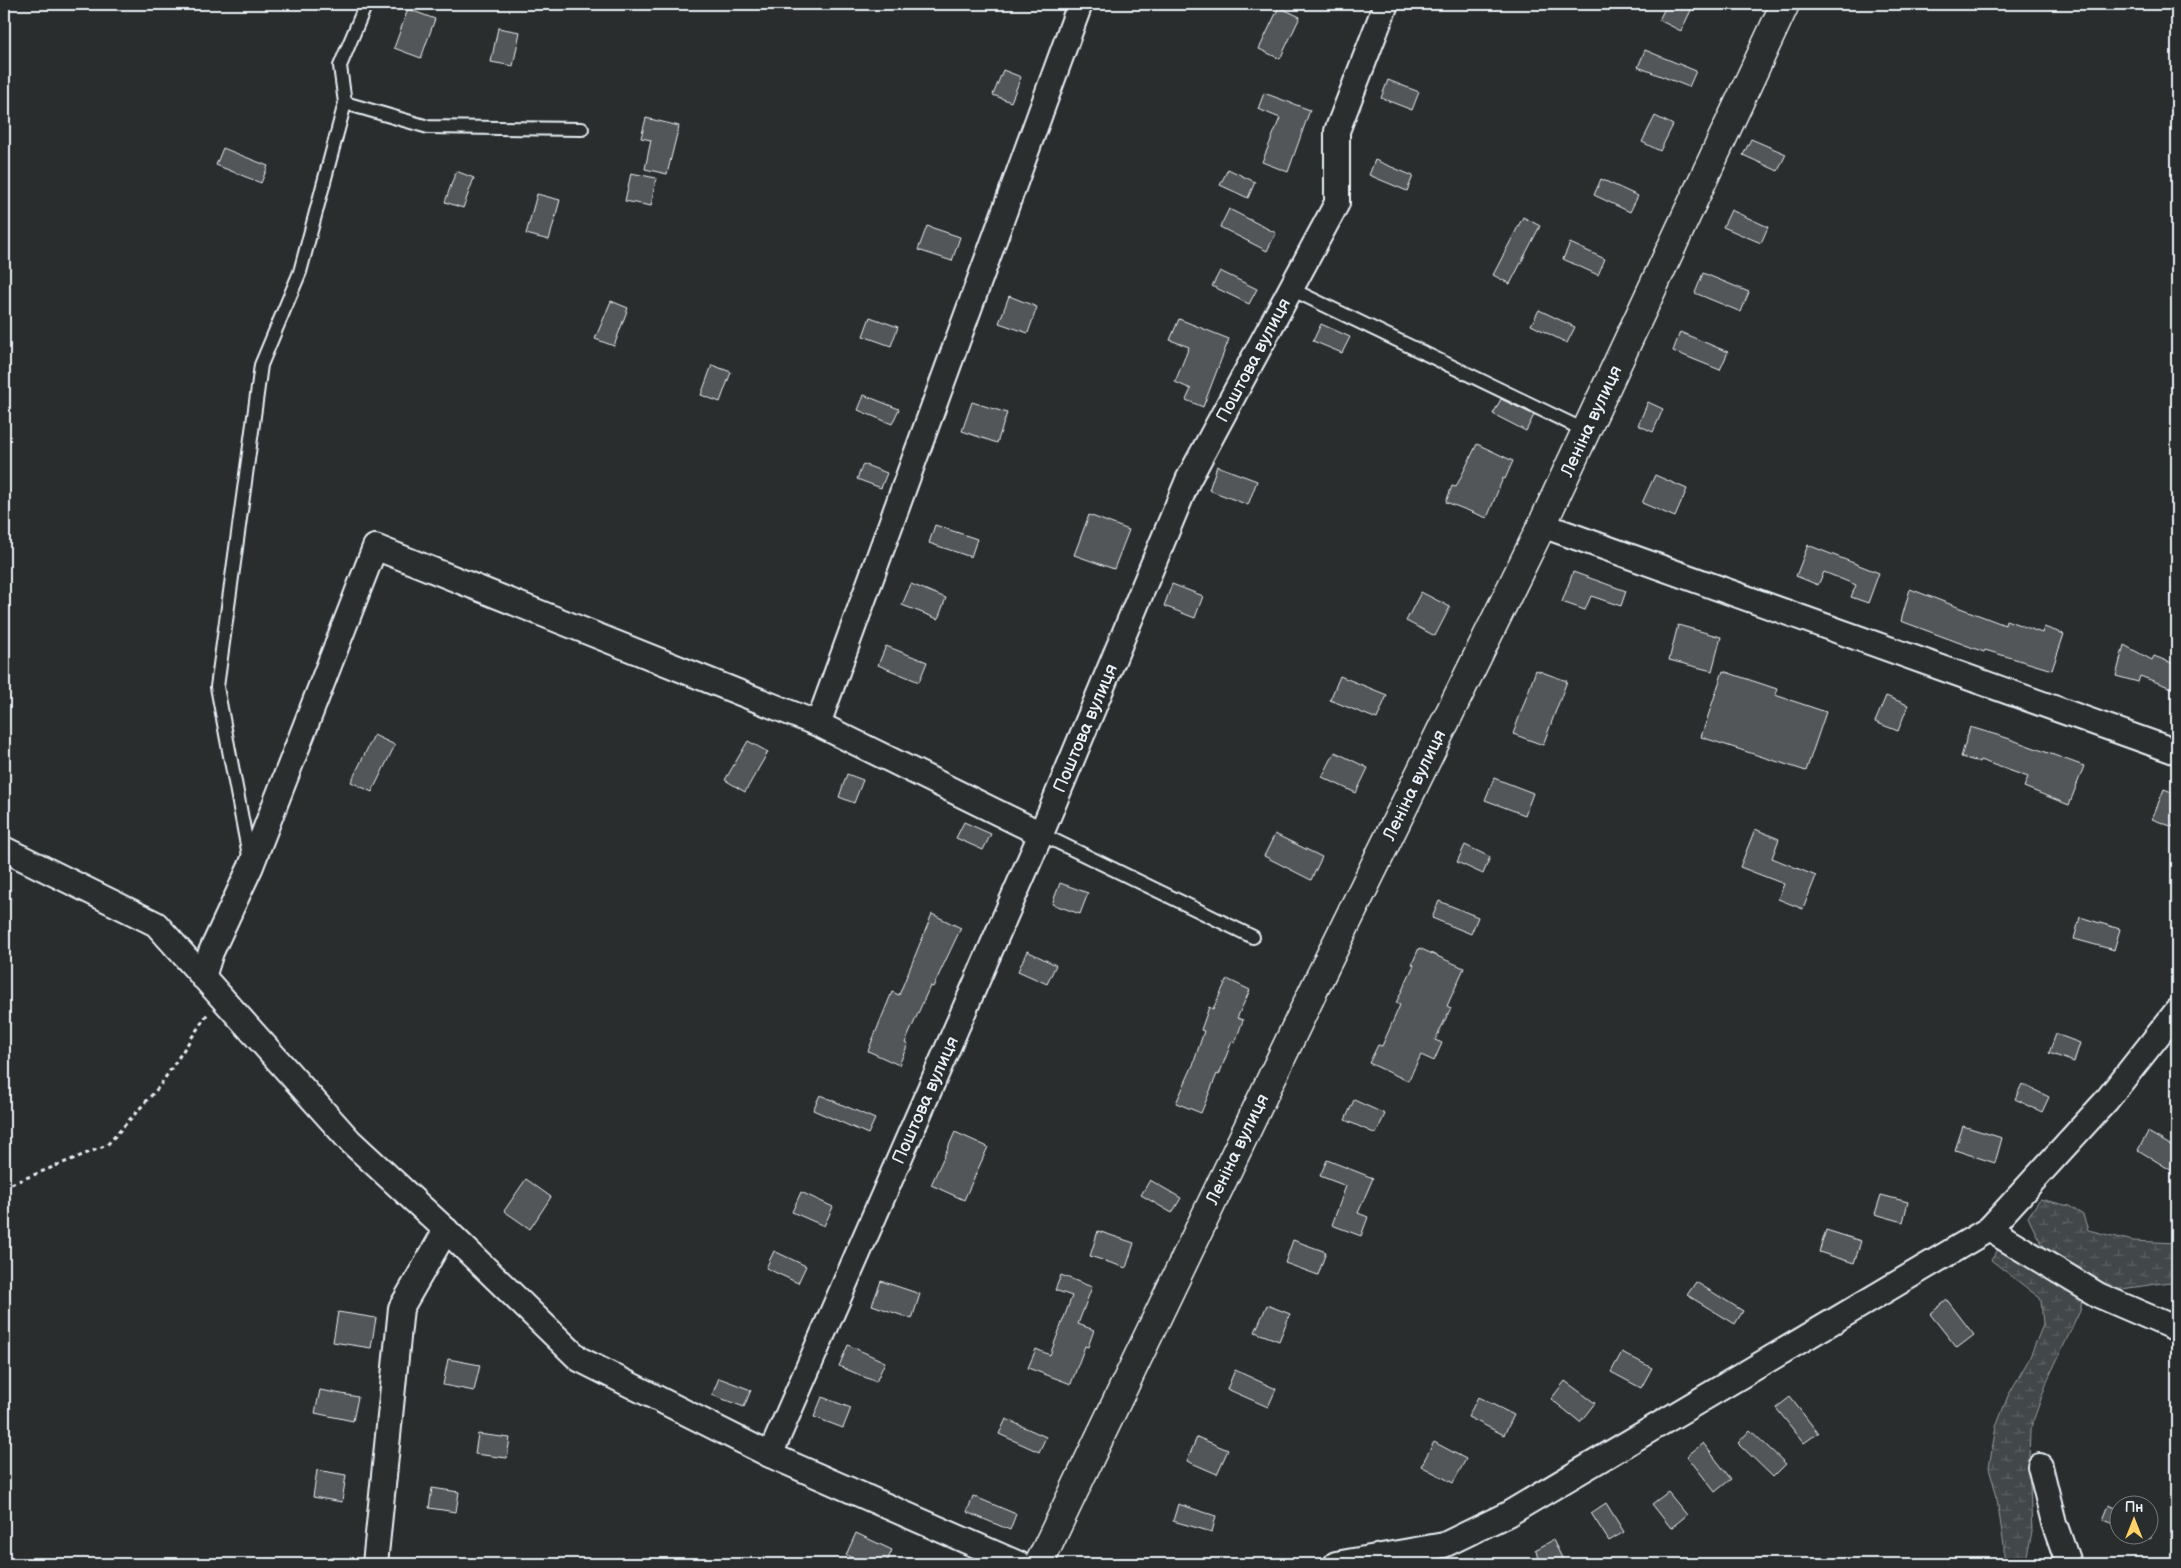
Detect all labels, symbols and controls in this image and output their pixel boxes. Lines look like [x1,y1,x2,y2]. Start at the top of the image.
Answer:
street label: Поштова вулиця [1212,295,1295,426]
street label: Леніна вулиця [1556,362,1626,481]
street label: Поштова вулиця [1049,661,1122,796]
street label: Леніна вулиця [1378,727,1450,845]
street label: Поштова вулиця [888,1033,963,1167]
street label: Леніна вулиця [1201,1091,1273,1209]
north arrow [2108,1496,2158,1546]
text: Пн [2125,1499,2143,1516]

